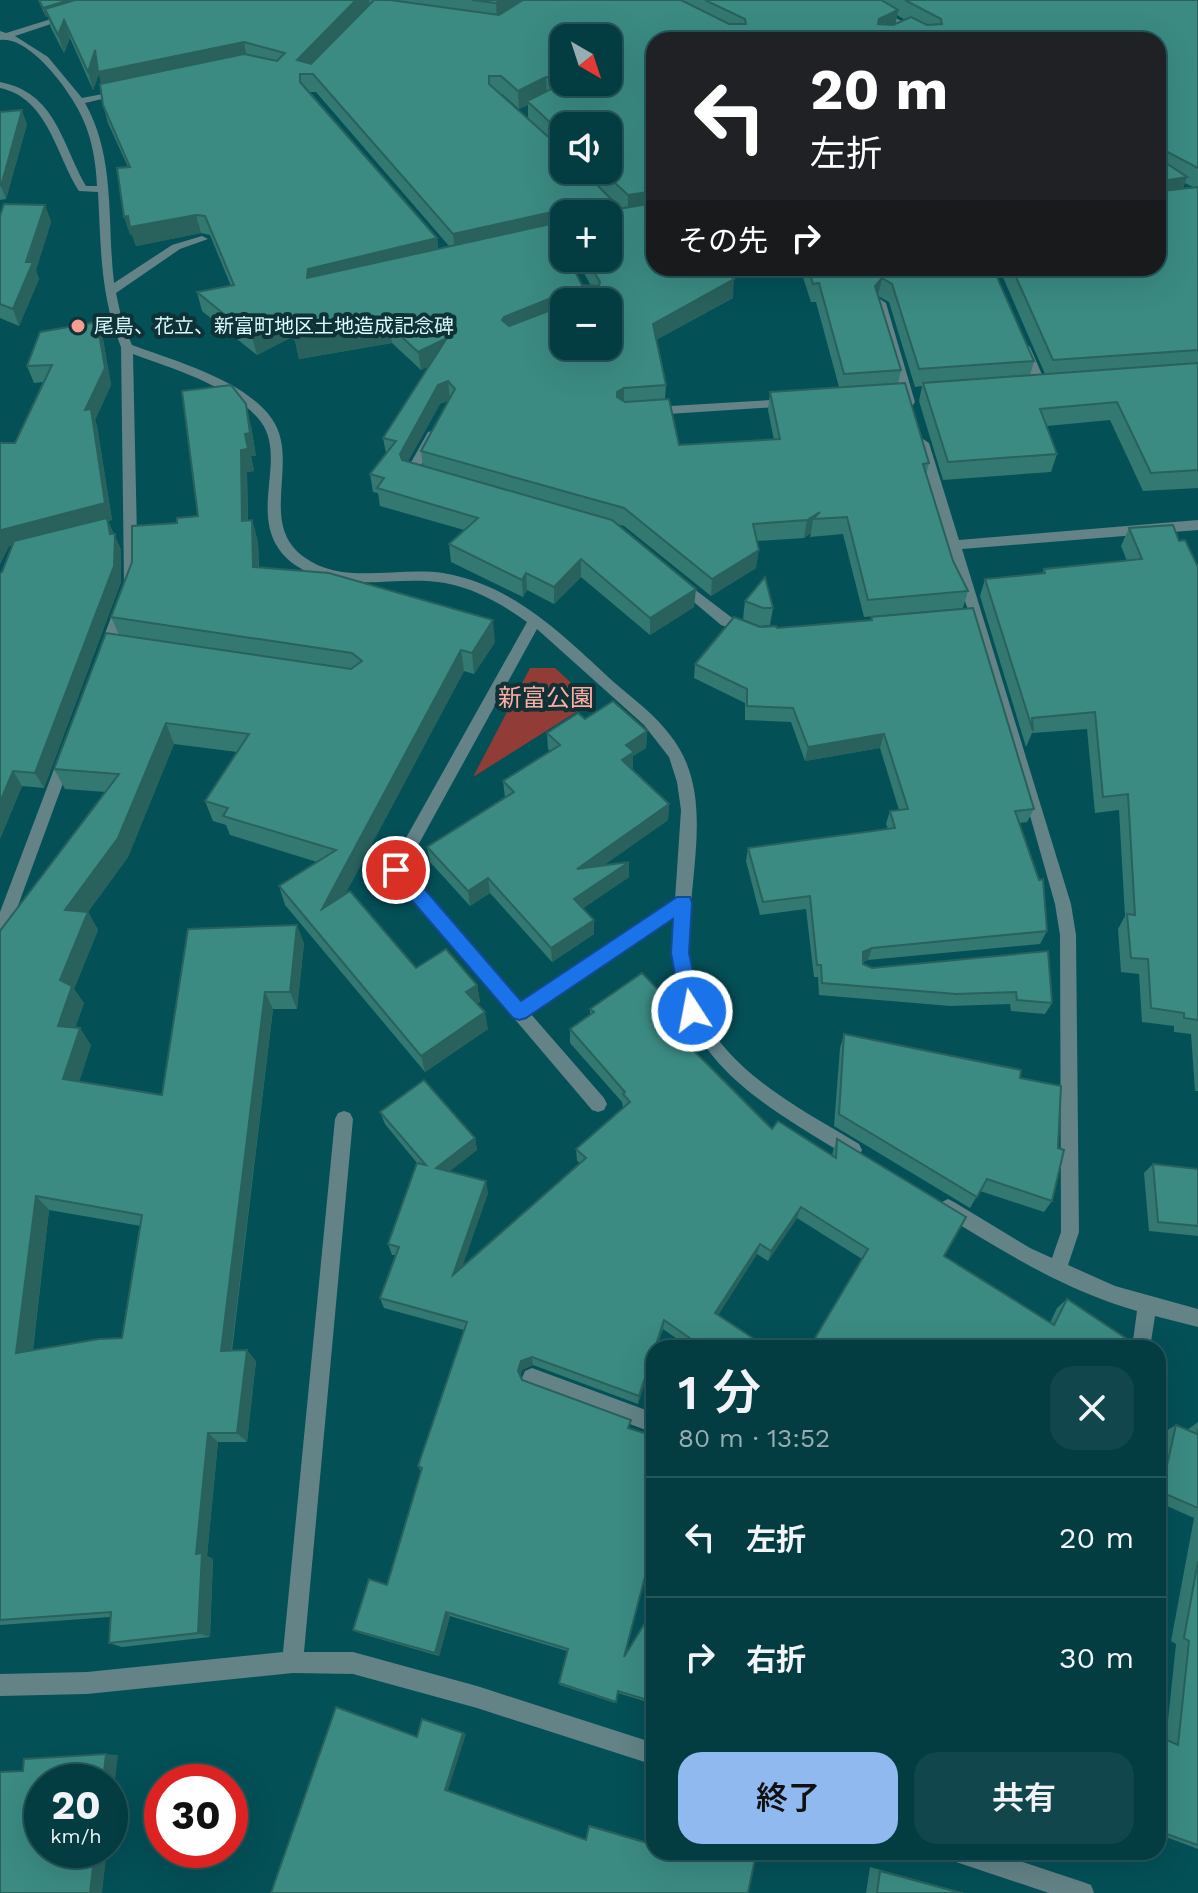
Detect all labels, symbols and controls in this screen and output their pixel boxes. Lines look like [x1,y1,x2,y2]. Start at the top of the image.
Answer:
north arrow [550,24,622,96]
map controls [550,24,622,360]
text: 20 m [810,57,948,123]
icon: left [678,64,782,168]
button: sound [550,112,622,184]
text: 左折 [810,133,882,175]
button: + [550,200,622,272]
icon: right [784,216,828,260]
text: その先 [678,223,768,258]
button: − [550,288,622,360]
place label: 尾島、花立、新富町地区土地造成記念碑 [94,314,454,338]
marker: 尾島、花立、新富町地区土地造成記念碑 [69,317,87,335]
park label: 新富公園 [498,684,594,712]
pin [362,836,430,904]
icon: arrive [374,848,418,892]
position arrow [650,969,734,1053]
text: 1 分 [678,1364,761,1421]
button: close [1050,1366,1134,1450]
text: 80 m · 13:52 [678,1423,830,1453]
icon: left [678,1515,722,1559]
text: 20 m [1059,1520,1134,1555]
text: 左折 [746,1522,806,1557]
icon: right [678,1635,722,1679]
text: 30 m [1059,1640,1134,1675]
text: 右折 [746,1642,806,1677]
button: 終了 [678,1752,898,1844]
button: 共有 [914,1752,1134,1844]
speed limit sign: 30 [144,1764,248,1868]
text: 20 [51,1782,101,1829]
text: km/h [50,1824,102,1848]

